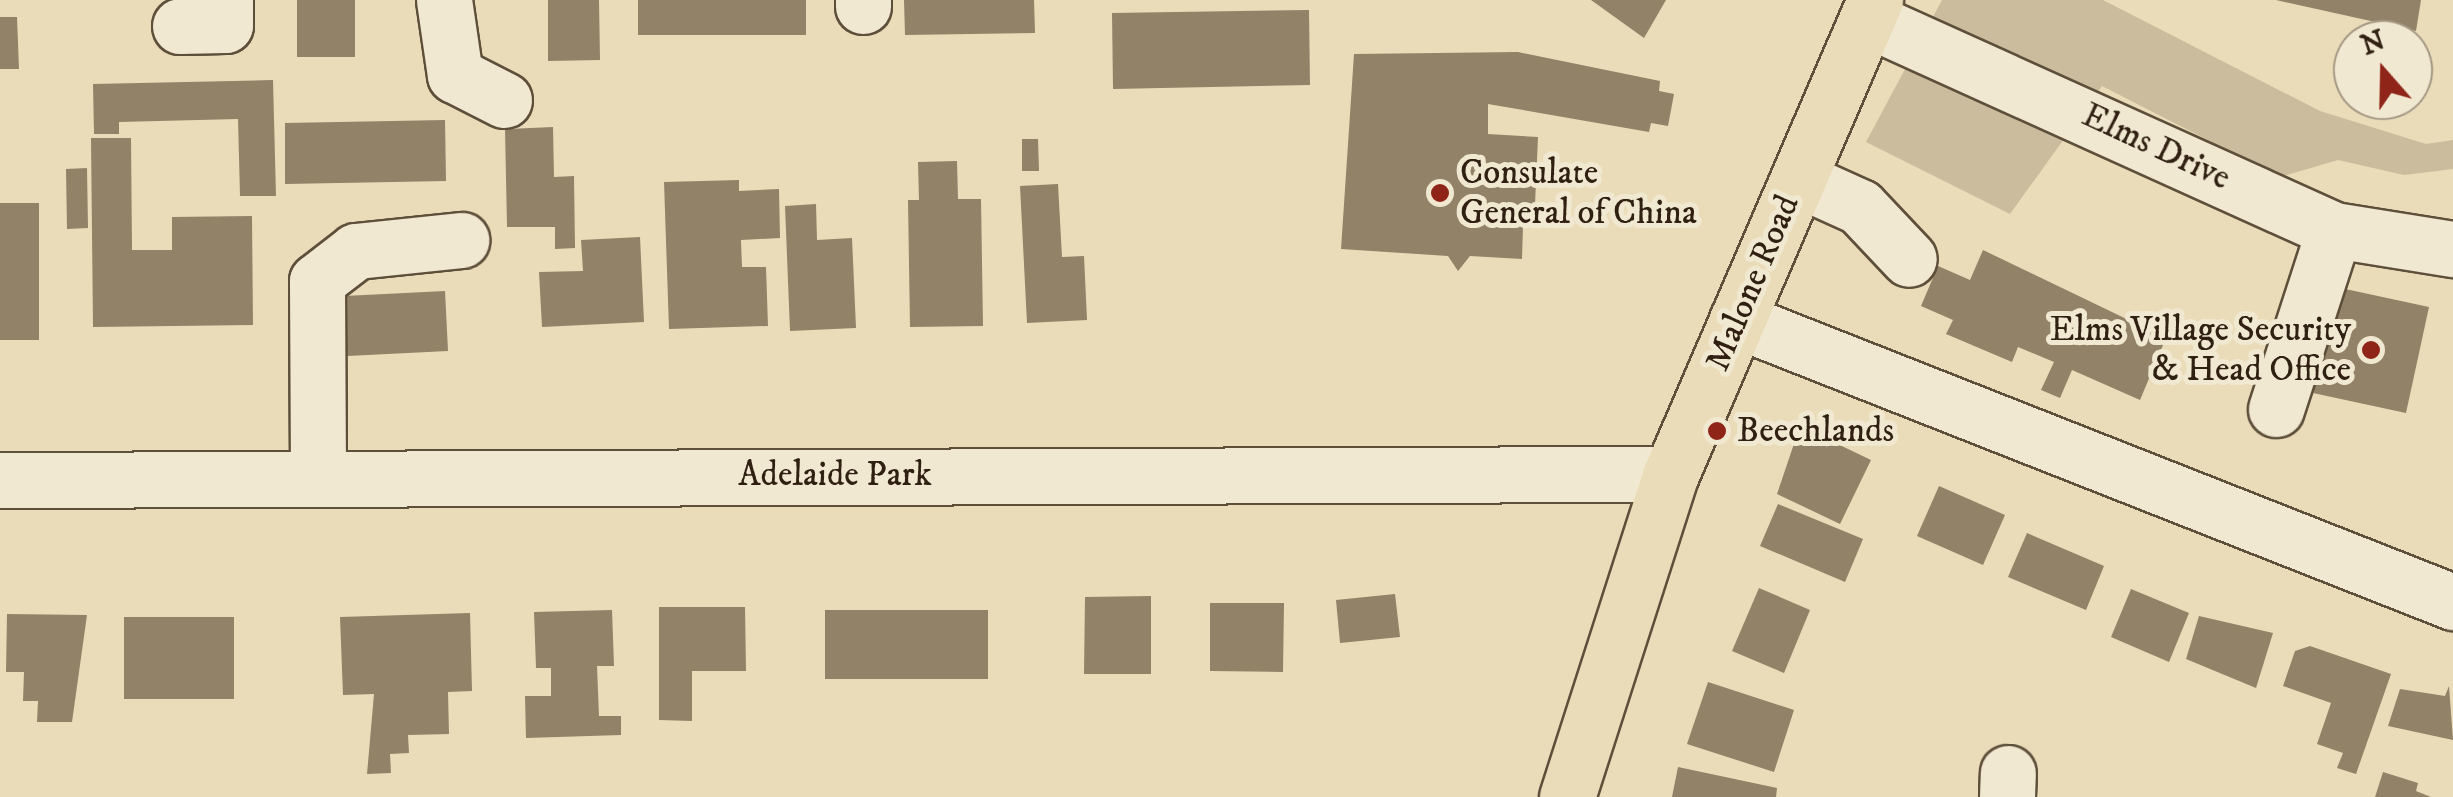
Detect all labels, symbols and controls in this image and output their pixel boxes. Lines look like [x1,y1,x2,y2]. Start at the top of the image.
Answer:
north arrow [2333,20,2433,120]
text: N [2356,23,2390,64]
street label: Elms Drive [2075,94,2237,200]
place label: Consulate General of China [1460,152,1697,234]
marker: Consulate General of China [1429,182,1451,204]
street label: Malone Road [1697,189,1809,377]
place label: Elms Village Security & Head Office [2050,309,2351,391]
marker: Elms Village Security & Head Office [2360,339,2382,361]
place label: Beechlands [1737,410,1894,452]
marker: Beechlands [1706,420,1728,442]
street label: Adelaide Park [738,454,932,496]

